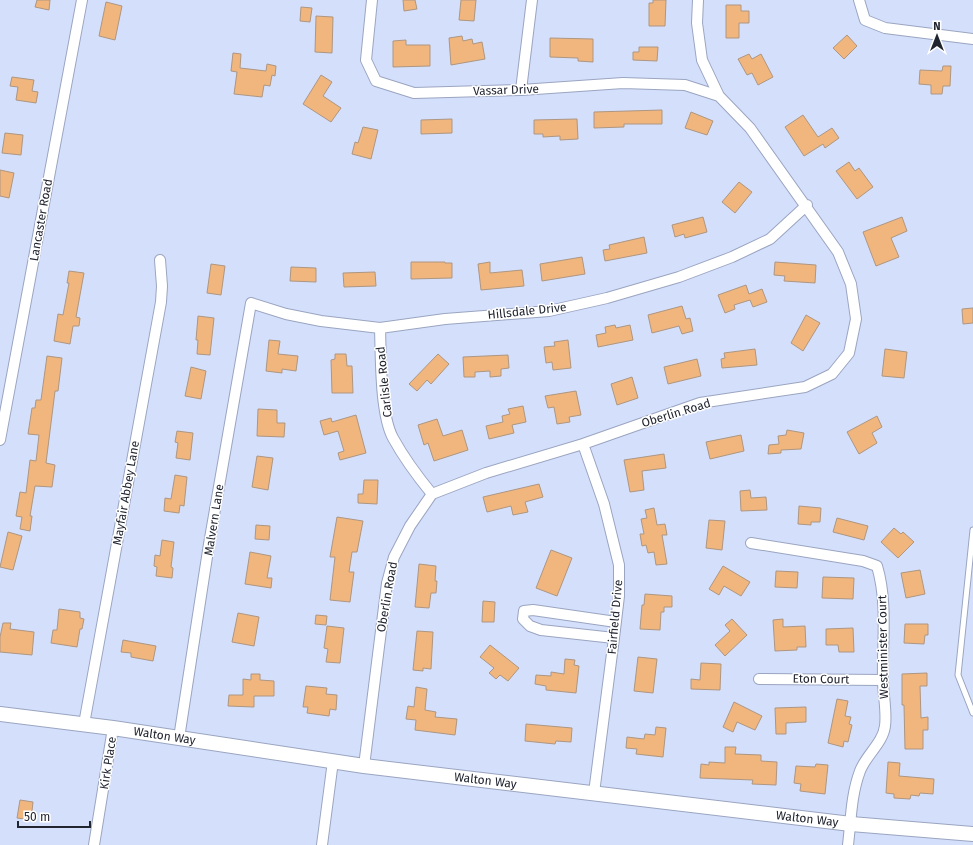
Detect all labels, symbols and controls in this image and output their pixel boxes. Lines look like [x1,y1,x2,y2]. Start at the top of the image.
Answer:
north arrow [917,16,957,56]
text: N [933,20,941,33]
street label: Vassar Drive [473,82,539,98]
street label: Lancaster Road [27,178,55,262]
street label: Hillsdale Drive [487,300,567,322]
street label: Carlisle Road [373,346,395,418]
street label: Oberlin Road [640,396,712,430]
street label: Mayfair Abbey Lane [110,440,142,546]
street label: Malvern Lane [201,483,227,557]
street label: Oberlin Road [374,561,400,633]
street label: Fairfield Drive [605,579,625,655]
street label: Westminister Court [875,594,891,699]
street label: Eton Court [792,672,850,687]
street label: Walton Way [132,724,197,747]
street label: Kirk Place [97,736,119,790]
street label: Walton Way [453,770,517,791]
scale bar [18,803,90,829]
street label: Walton Way [775,808,839,829]
text: 50 m [24,810,50,824]

